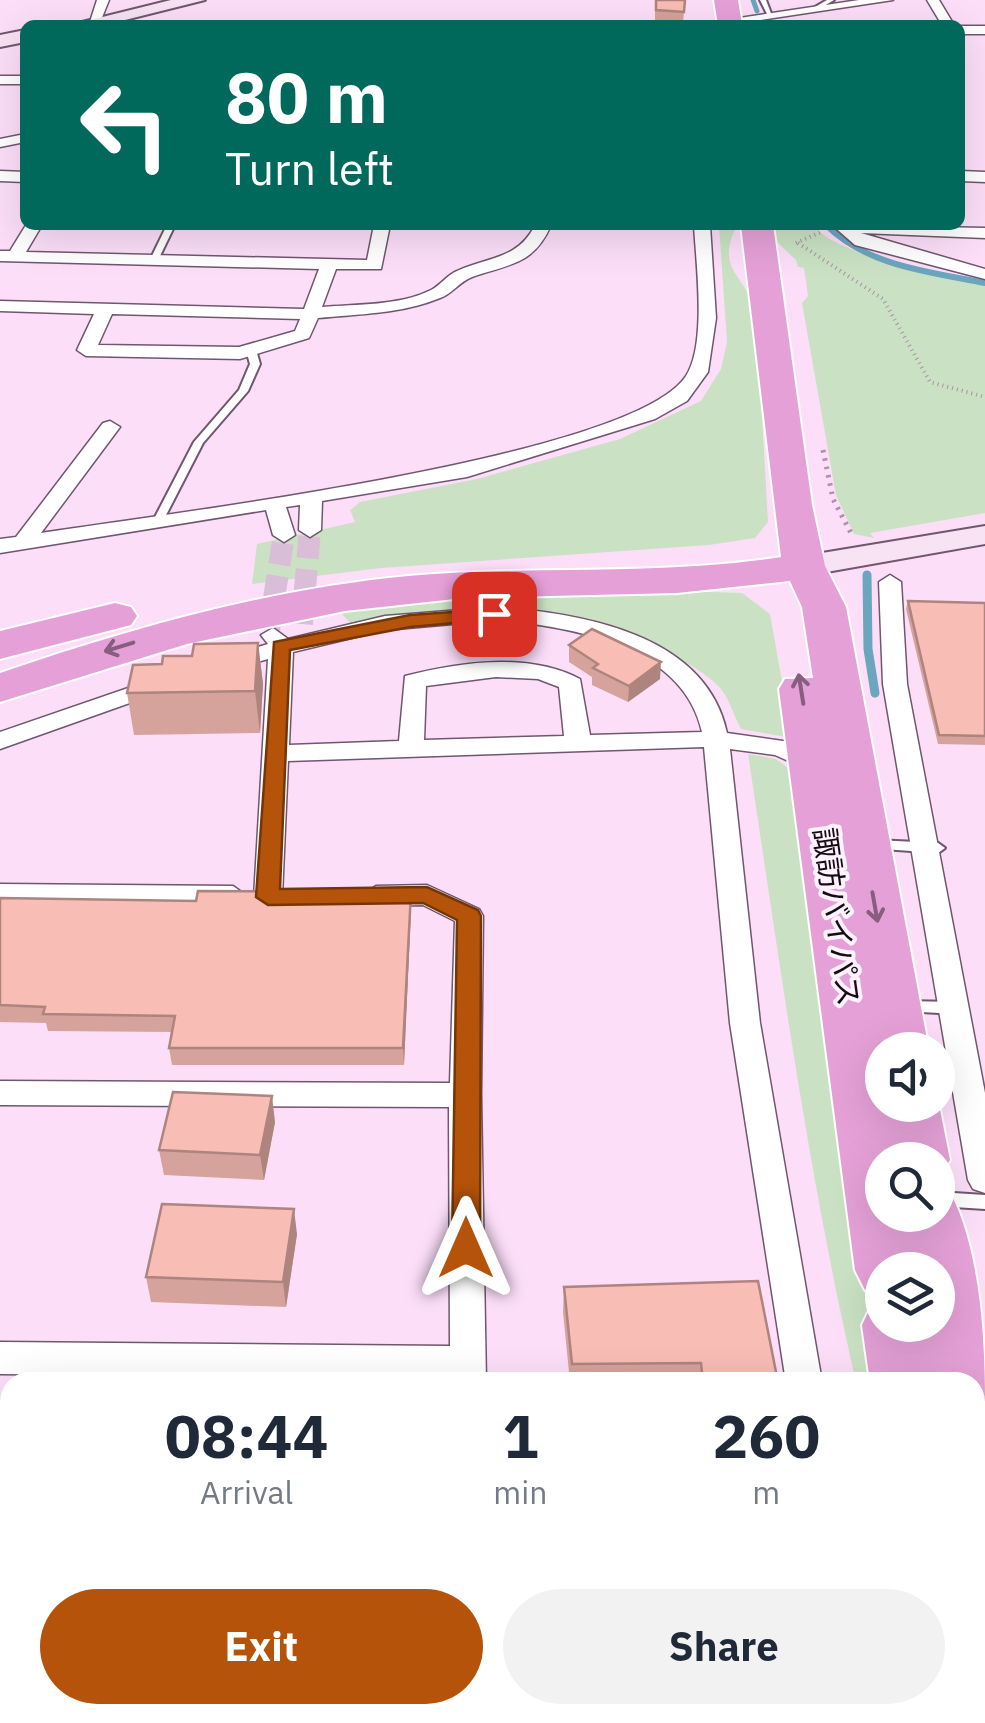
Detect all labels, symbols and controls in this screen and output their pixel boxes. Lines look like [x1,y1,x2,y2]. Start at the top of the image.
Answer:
text: 80 m [225,51,388,142]
icon: left [60,60,190,190]
text: Turn left [225,139,394,197]
pin [452,572,537,657]
icon: arrive [467,587,522,642]
one-way arrow [104,639,135,657]
one-way arrow [792,673,810,706]
street label: 諏訪バイパス [806,825,869,1008]
one-way arrow [866,890,885,923]
map controls [865,1032,955,1342]
button: sound [865,1032,955,1122]
button: search [865,1142,955,1232]
position arrow [414,1196,518,1300]
button: layers [865,1252,955,1342]
text: 08:44 [165,1396,329,1475]
text: 1 [502,1396,538,1475]
text: 260 [712,1396,820,1475]
text: Arrival [200,1471,293,1513]
text: min [493,1471,547,1513]
text: m [752,1471,780,1513]
button: Exit [40,1589,483,1704]
button: Share [503,1589,945,1704]

